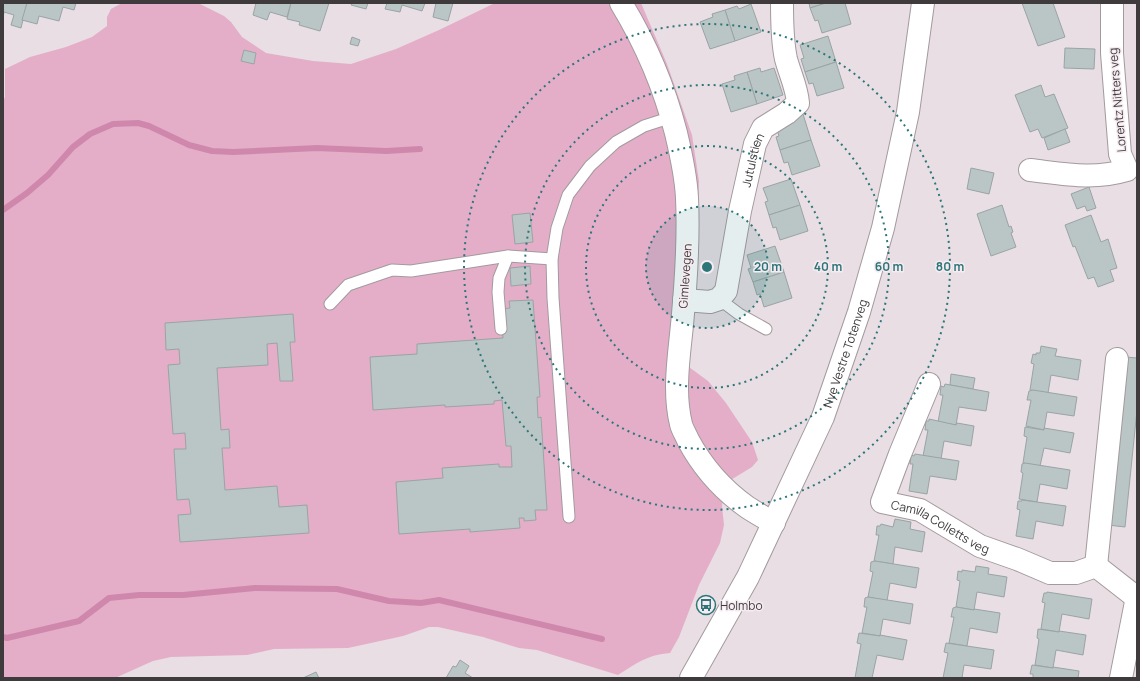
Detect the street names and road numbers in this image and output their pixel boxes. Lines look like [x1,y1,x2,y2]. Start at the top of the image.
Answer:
street label: Lorentz Nitters veg [1104,47,1130,153]
street label: Jutulstien [737,130,768,189]
street label: Gimlevegen [674,243,696,309]
street label: Nye Vestre Totenveg [818,297,871,410]
street label: Camilla Colletts veg [890,496,992,557]

